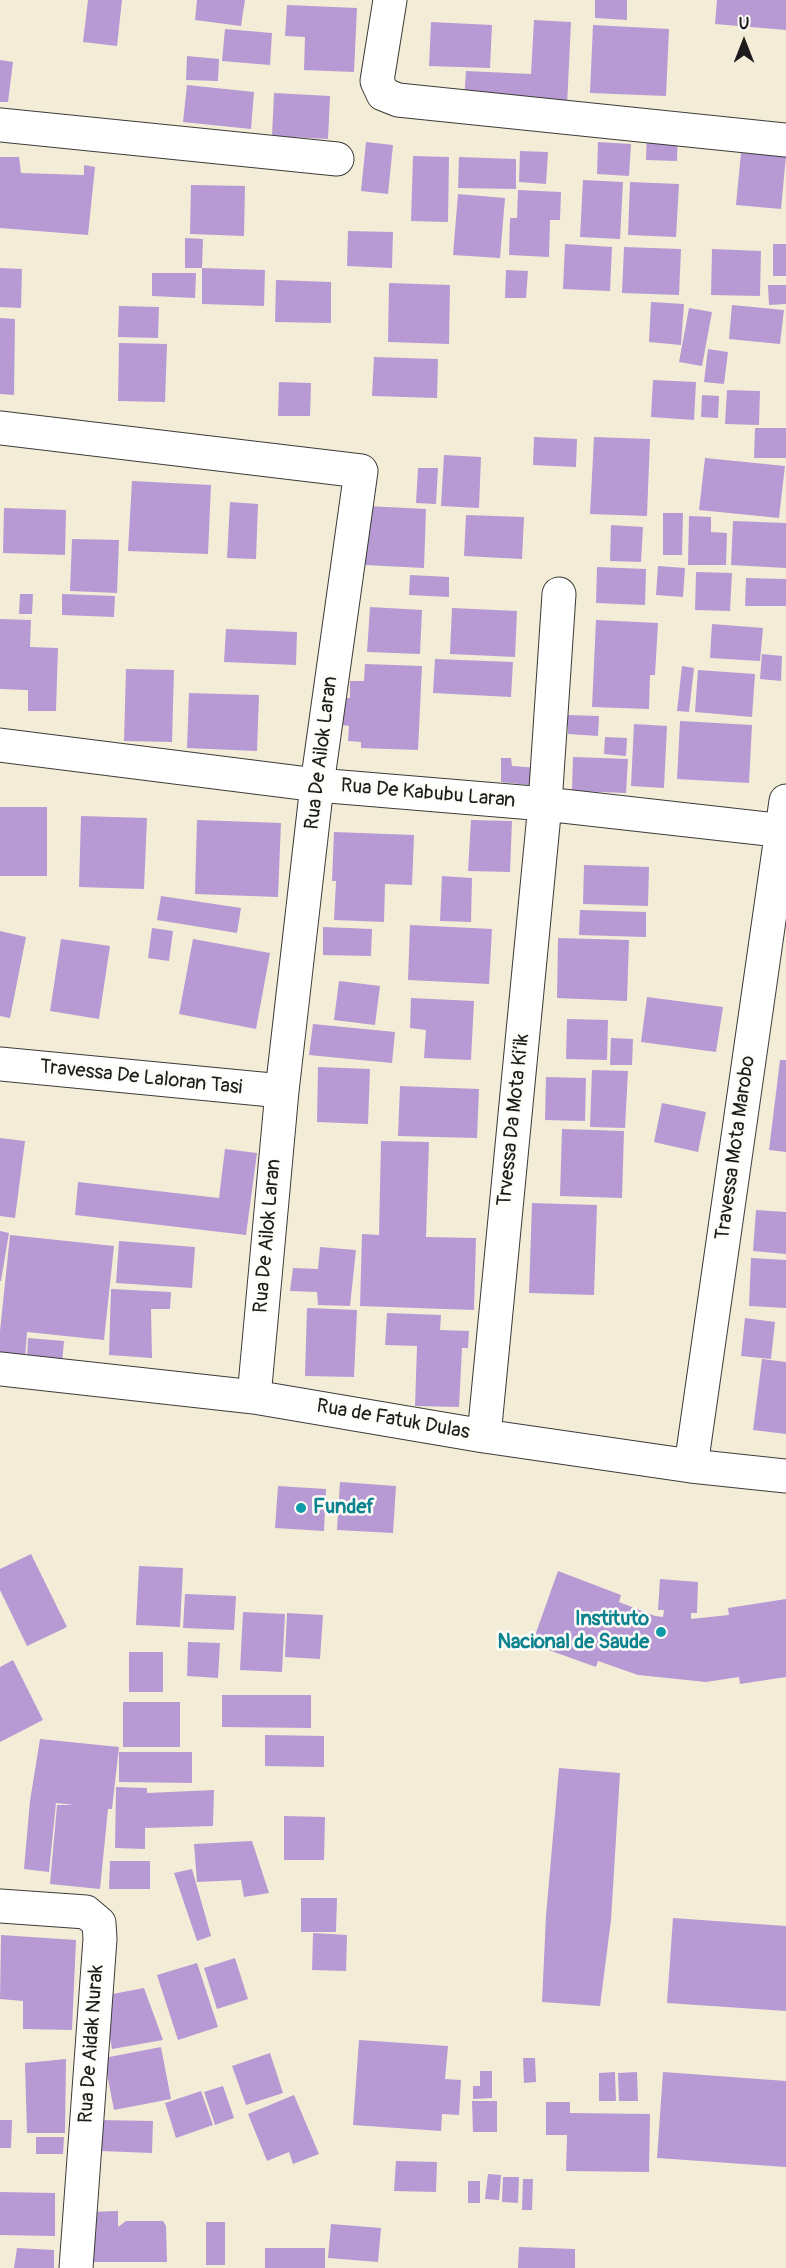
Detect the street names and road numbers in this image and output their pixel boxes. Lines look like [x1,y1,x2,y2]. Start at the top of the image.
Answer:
street label: Rua De Ailok Laran [301,675,343,831]
street label: Rua De Kabubu Laran [340,774,516,814]
street label: Trvessa Da Mota Ki’ik [493,1033,535,1207]
street label: Travessa Mota Marobo [711,1054,761,1242]
street label: Travessa De Laloran Tasi [39,1055,243,1101]
street label: Rua De Ailok Laran [249,1158,287,1314]
street label: Rua de Fatuk Dulas [315,1395,471,1445]
street label: Rua De Aidak Nurak [74,1964,110,2124]

